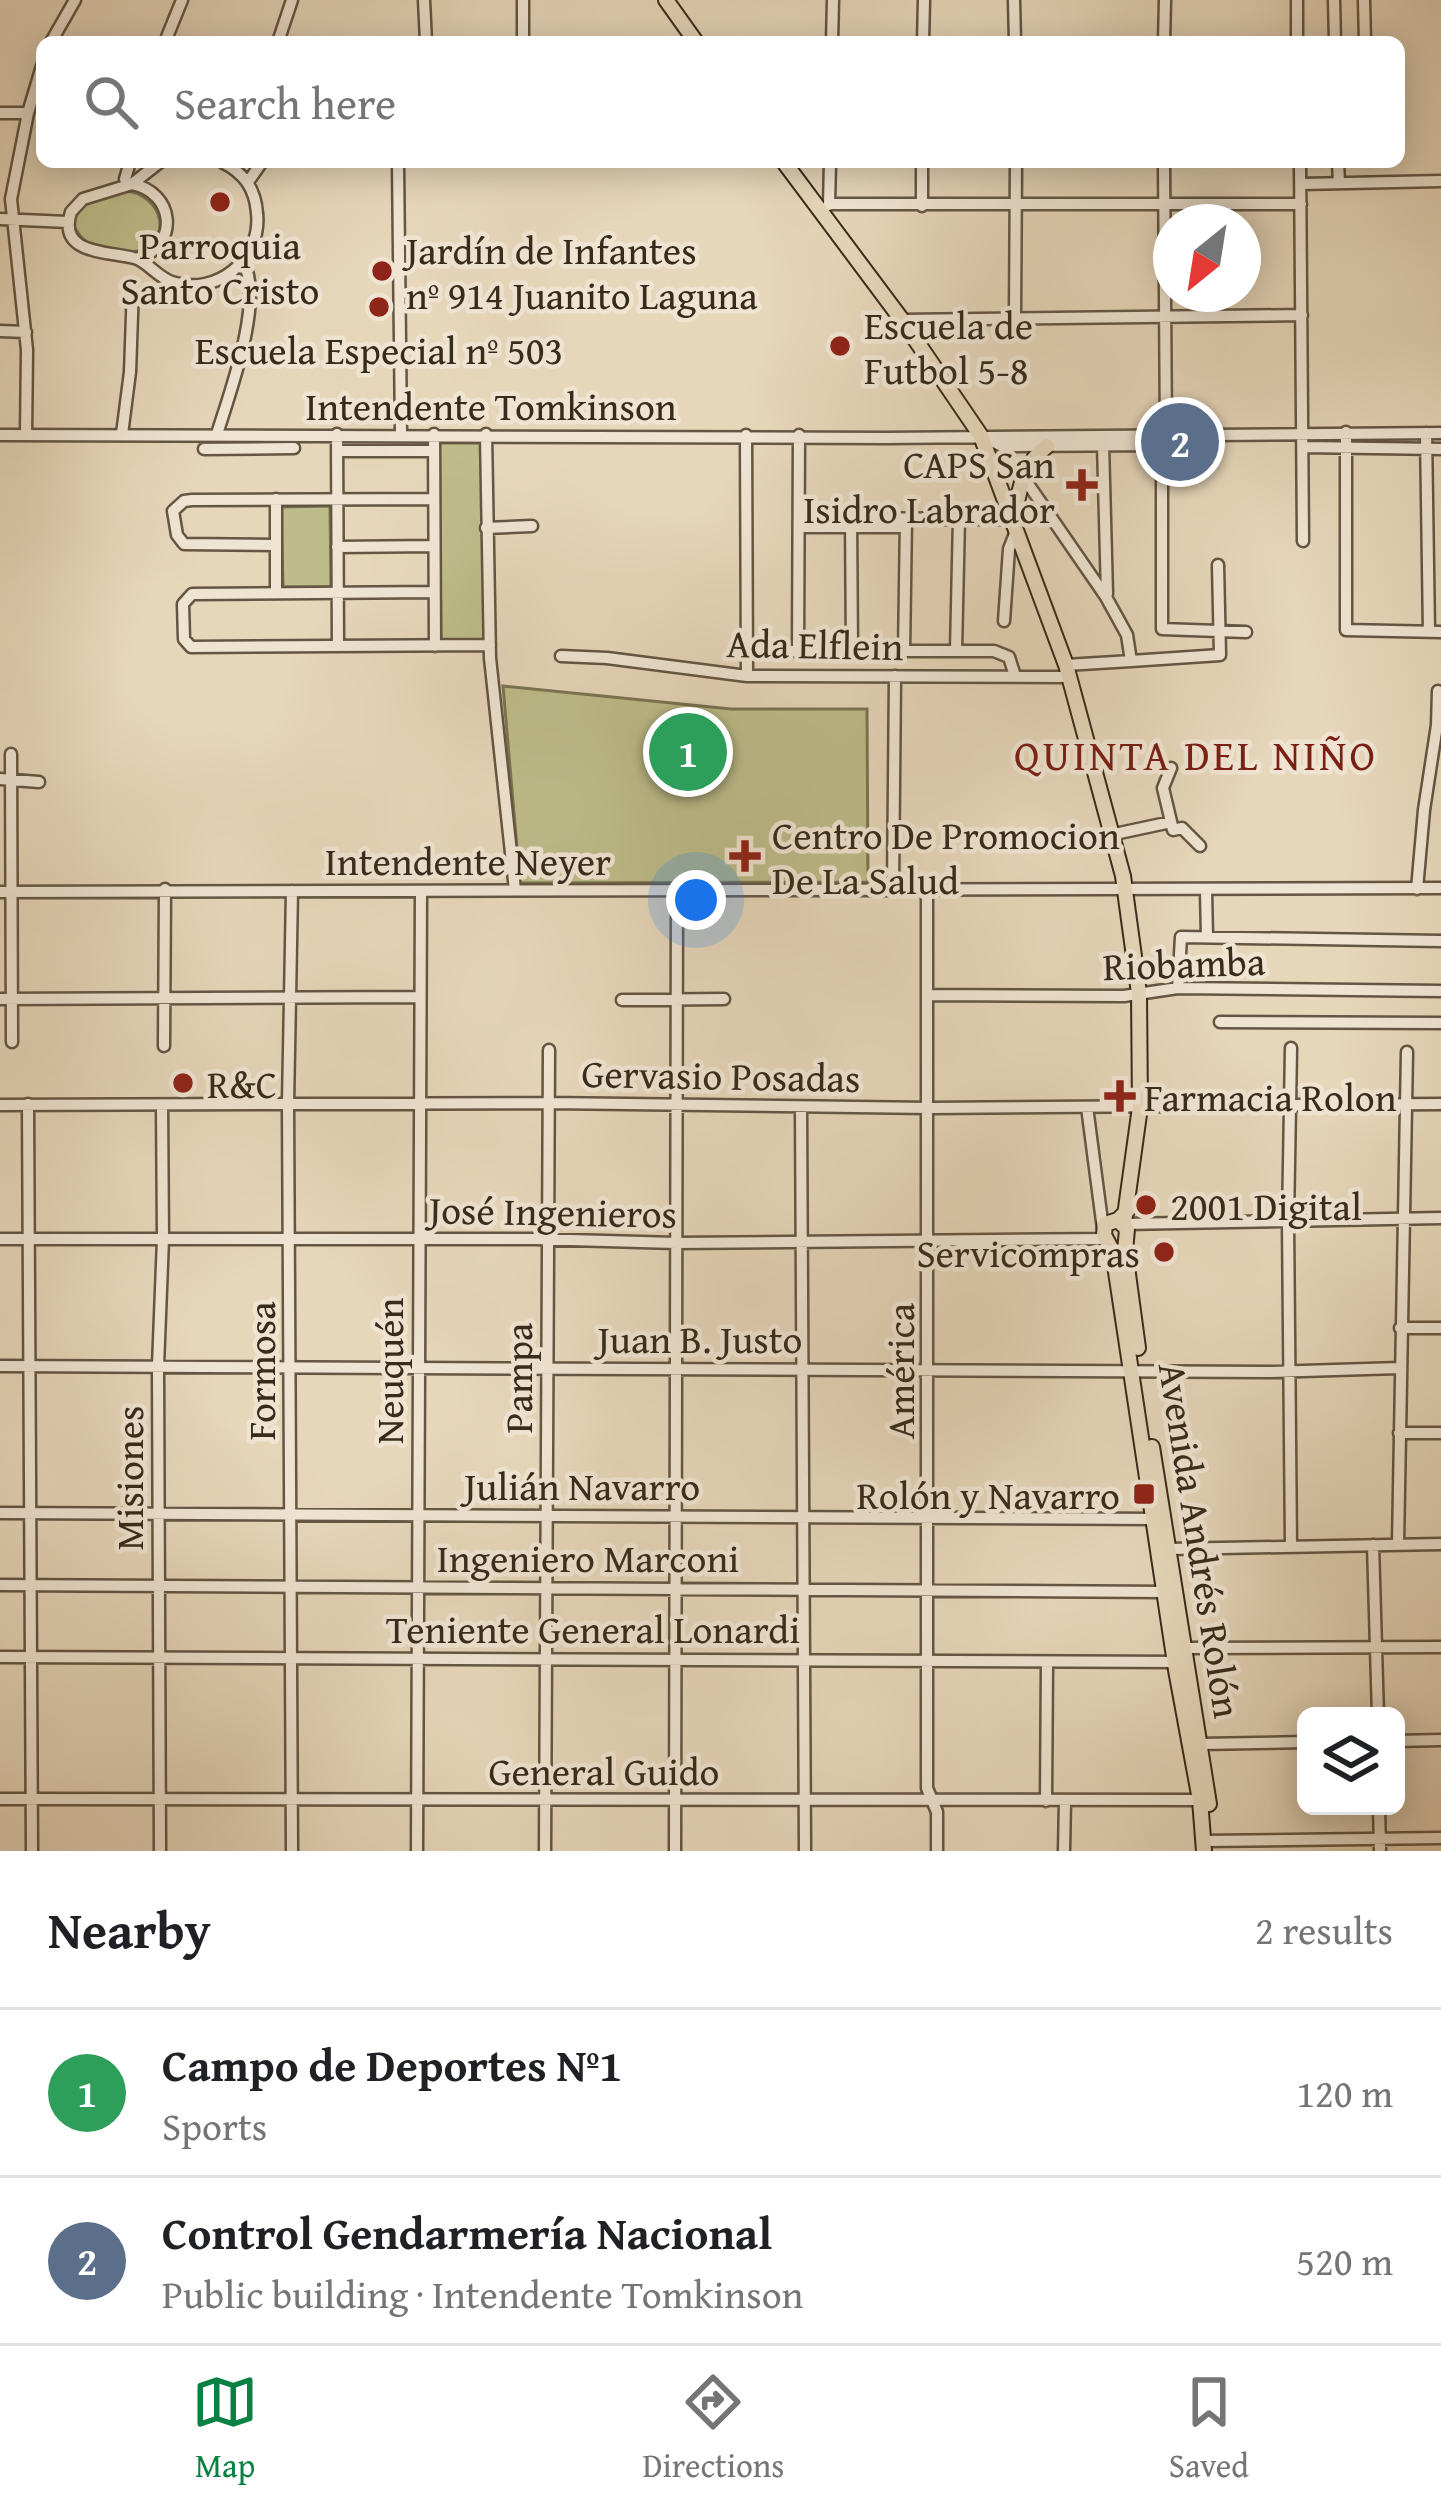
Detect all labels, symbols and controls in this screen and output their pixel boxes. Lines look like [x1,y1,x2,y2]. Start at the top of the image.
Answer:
search box [36,36,1405,168]
icon: search [78,69,144,135]
text: Search here [174,70,396,135]
marker: Parroquia Santo Cristo [207,189,233,215]
north arrow [1153,204,1261,312]
place label: Parroquia Santo Cristo [121,216,320,318]
place label: Jardín de Infantes nº 914 Juanito Laguna [401,221,758,323]
marker: Jardín de Infantes nº 914 Juanito Laguna [369,258,395,284]
marker: Escuela Especial nº 503 [366,294,392,320]
place label: Escuela de Futbol 5-8 [864,296,1033,398]
place label: Escuela Especial nº 503 [195,321,563,378]
marker: Escuela de Futbol 5-8 [827,333,853,359]
street label: Intendente Tomkinson [305,377,677,434]
pin: 2 [1141,397,1219,487]
place label: CAPS San Isidro Labrador [803,435,1055,537]
marker: CAPS San Isidro Labrador [1066,469,1098,501]
street label: Ada Elflein [726,614,904,674]
pin: 1 [649,707,727,797]
district label: QUINTA DEL NIÑO [1014,724,1378,785]
place label: Centro De Promocion De La Salud [772,806,1120,908]
street label: Intendente Neyer [325,832,611,889]
marker: Centro De Promocion De La Salud [729,840,761,872]
your location [666,870,726,930]
street label: Riobamba [1102,932,1267,994]
street label: Gervasio Posadas [581,1044,861,1106]
place label: R&C [207,1055,277,1112]
place label: Farmacia Rolon [1144,1068,1397,1125]
marker: R&C [170,1070,196,1096]
marker: Farmacia Rolon [1107,1083,1133,1109]
place label: 2001 Digital [1170,1177,1362,1234]
street label: José Ingenieros [423,1180,678,1242]
marker: 2001 Digital [1133,1192,1159,1218]
place label: Servicompras [917,1224,1140,1281]
marker: Servicompras [1151,1239,1177,1265]
street label: Neuquén [360,1298,417,1444]
street label: Formosa [232,1301,289,1441]
street label: América [871,1302,928,1439]
street label: Juan B. Justo [593,1310,803,1367]
street label: Pampa [489,1322,546,1433]
street label: Avenida Andrés Rolón [1145,1358,1257,1722]
street label: Misiones [100,1406,157,1550]
street label: Julián Navarro [459,1457,700,1514]
place label: Rolón y Navarro [856,1466,1120,1523]
marker: Rolón y Navarro [1131,1481,1157,1507]
street label: Ingeniero Marconi [437,1529,739,1586]
street label: Teniente General Lonardi [386,1600,800,1657]
map controls [1297,1707,1405,1815]
button: layers [1297,1707,1405,1815]
street label: General Guido [489,1742,719,1799]
text: Nearby [48,1892,211,1967]
text: 2 results [1255,1901,1393,1958]
text: Campo de Deportes Nº1 [162,2032,622,2097]
text: 1 [77,2064,97,2121]
text: 120 m [1296,2064,1393,2121]
text: Sports [162,2097,267,2154]
text: Control Gendarmería Nacional [162,2200,772,2265]
text: 2 [77,2232,97,2289]
text: 520 m [1296,2232,1393,2289]
text: Public building · Intendente Tomkinson [162,2265,804,2322]
tab: Map [192,2369,258,2489]
tab: Directions [643,2369,784,2489]
tab: Saved [1169,2369,1249,2489]

